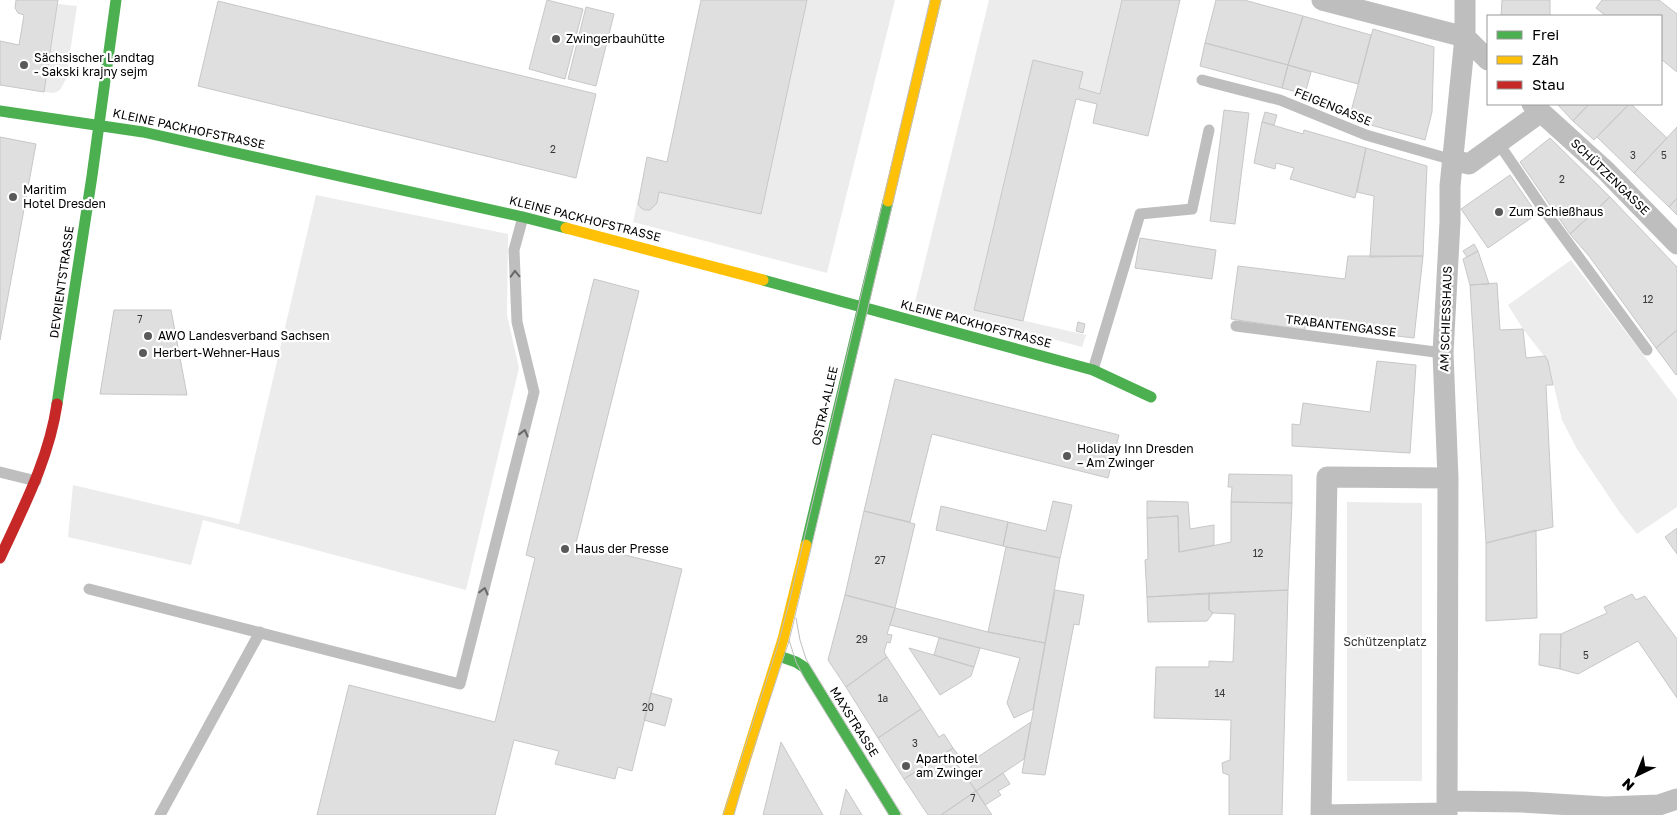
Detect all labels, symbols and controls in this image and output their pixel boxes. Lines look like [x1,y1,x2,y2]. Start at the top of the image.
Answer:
legend [1487,15,1662,105]
text: Frei [1532,25,1559,43]
place label: Zwingerbauhütte [566,31,665,46]
marker: Zwingerbauhütte [550,33,562,45]
place label: Sächsischer Landtag - Sakski krajny sejm [34,50,154,79]
text: Zäh [1532,50,1559,68]
marker: Sächsischer Landtag - Sakski krajny sejm [18,59,30,71]
text: Stau [1532,75,1565,93]
street label: FEIGENGASSE [1292,84,1374,129]
street label: KLEINE PACKHOFSTRASSE [111,105,267,152]
street label: SCHÜTZENGASSE [1568,135,1653,218]
house number: 2 [550,143,556,155]
house number: 3 [1630,149,1636,161]
house number: 5 [1661,149,1667,161]
house number: 2 [1559,173,1565,185]
place label: Maritim Hotel Dresden [23,182,106,211]
marker: Maritim Hotel Dresden [7,191,19,203]
street label: KLEINE PACKHOFSTRASSE [508,192,662,245]
place label: Zum Schießhaus [1509,204,1603,219]
marker: Zum Schießhaus [1493,206,1505,218]
street label: DEVRIENTSTRASSE [46,225,77,339]
street label: AM SCHIESSHAUS [1436,265,1455,372]
one-way arrow [510,270,521,278]
house number: 12 [1643,293,1654,305]
street label: KLEINE PACKHOFSTRASSE [899,296,1053,351]
street label: TRABANTENGASSE [1285,311,1397,340]
house number: 7 [137,313,143,325]
place label: AWO Landesverband Sachsen [158,328,330,343]
marker: AWO Landesverband Sachsen [142,330,154,342]
place label: Herbert-Wehner-Haus [153,345,280,360]
marker: Herbert-Wehner-Haus [137,347,149,359]
street label: OSTRA-ALLEE [808,365,841,447]
one-way arrow [518,429,529,438]
place label: Holiday Inn Dresden – Am Zwinger [1077,441,1194,470]
marker: Holiday Inn Dresden – Am Zwinger [1061,450,1073,462]
place label: Haus der Presse [575,541,669,556]
marker: Haus der Presse [559,543,571,555]
house number: 12 [1253,547,1264,559]
house number: 27 [874,554,886,566]
one-way arrow [478,586,489,595]
house number: 29 [856,633,868,645]
park label: Schützenplatz [1343,634,1427,649]
house number: 5 [1583,649,1589,661]
street label: MAXSTRASSE [827,684,882,760]
house number: 14 [1215,687,1225,699]
house number: 1a [878,692,888,704]
house number: 20 [642,701,654,713]
house number: 3 [912,737,918,749]
north arrow [1612,750,1662,800]
place label: Aparthotel am Zwinger [916,751,983,780]
marker: Aparthotel am Zwinger [900,760,912,772]
text: N [1618,775,1637,795]
house number: 7 [970,792,976,804]

